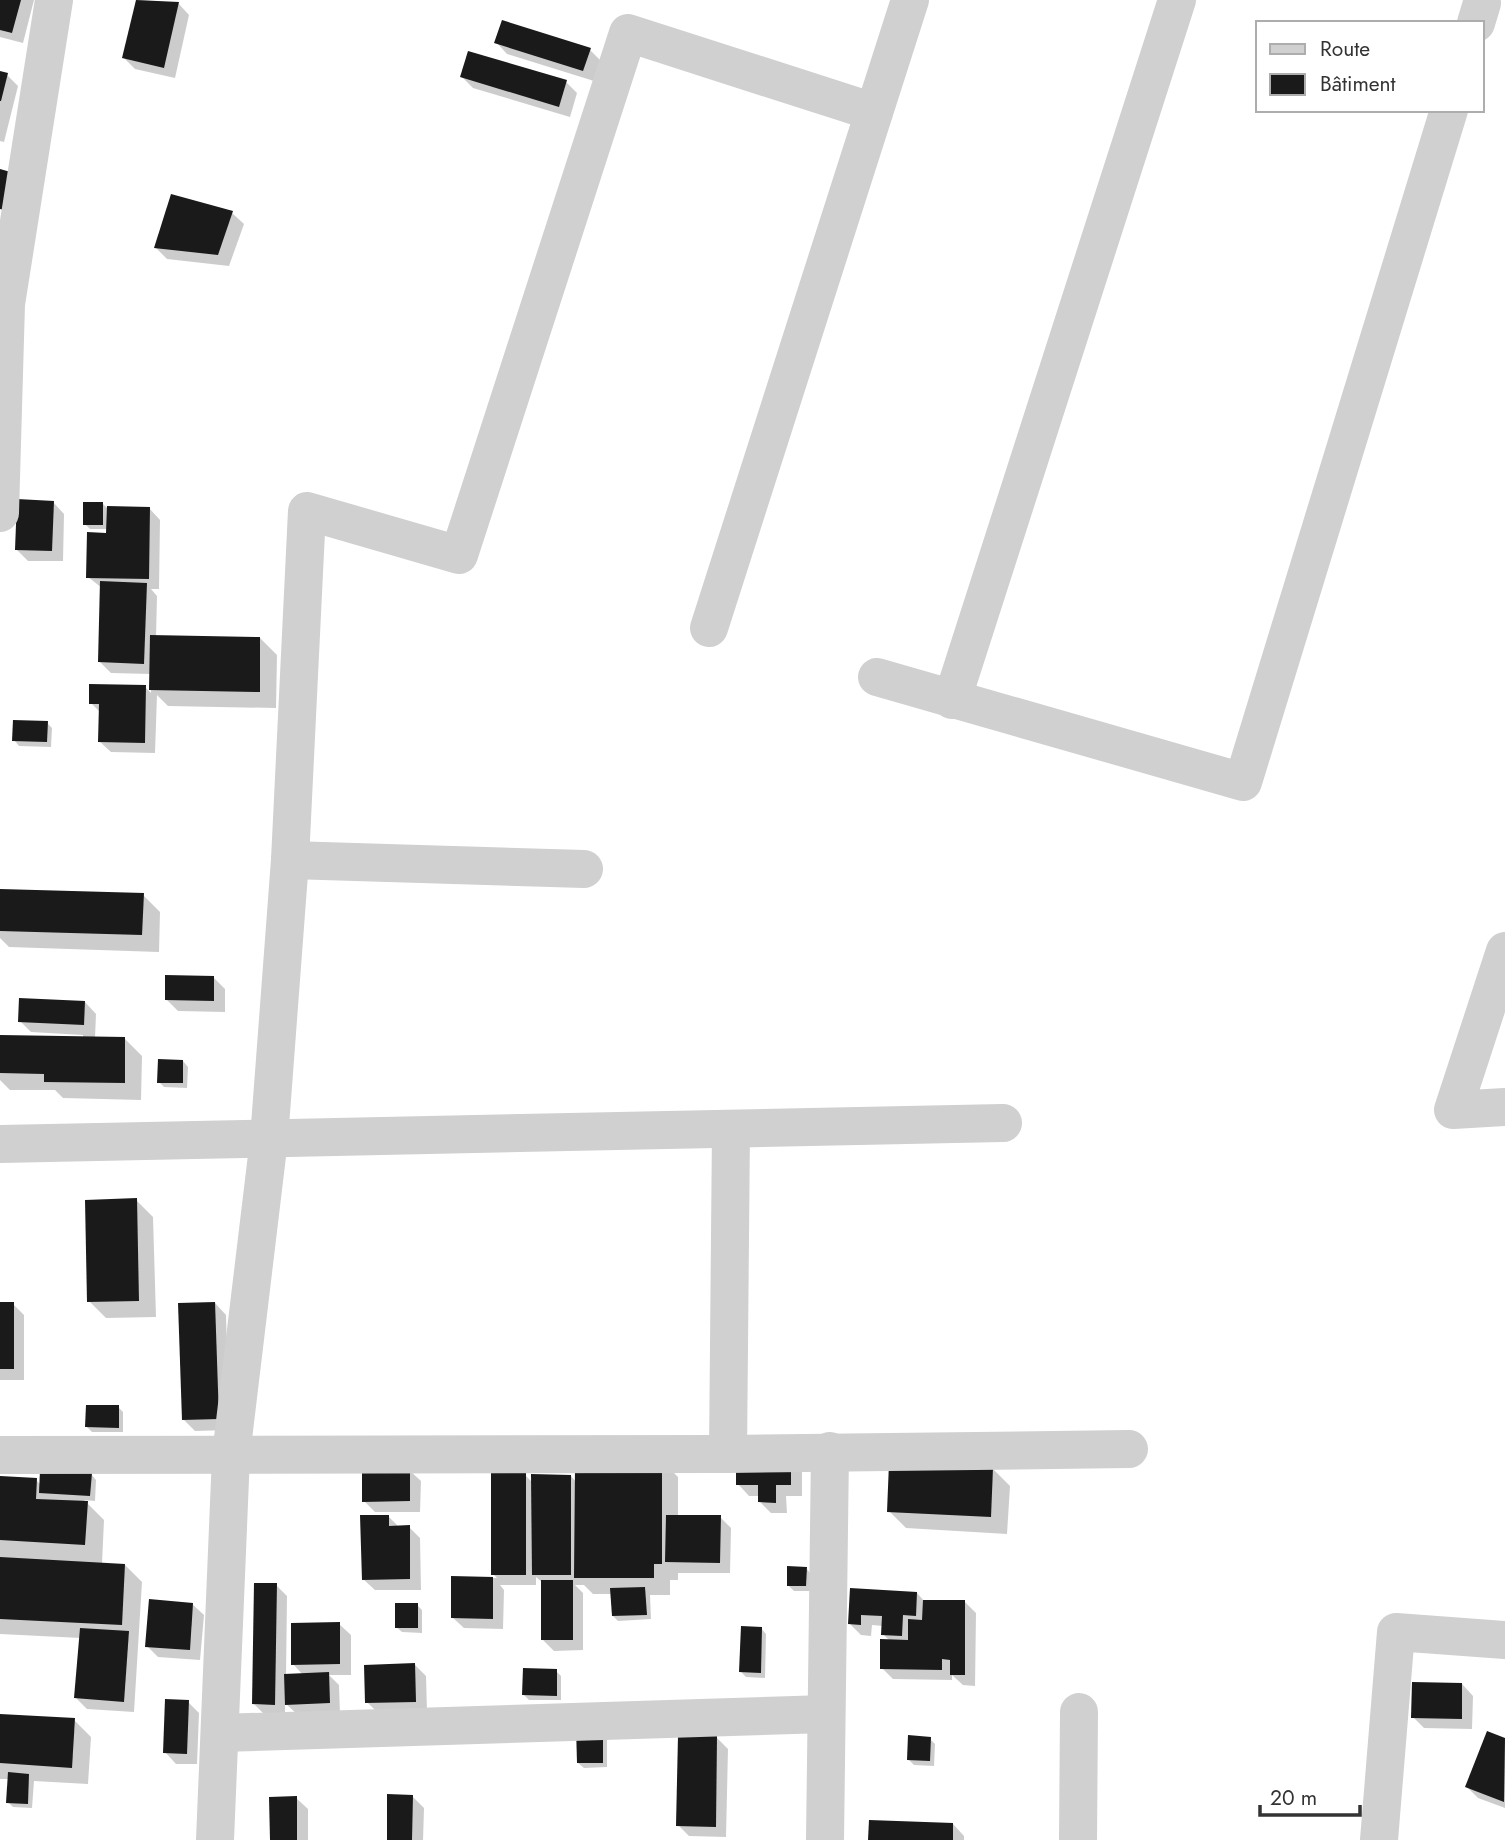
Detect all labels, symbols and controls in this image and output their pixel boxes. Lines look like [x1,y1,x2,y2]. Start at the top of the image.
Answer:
legend [1256,21,1484,112]
text: Route [1320,34,1370,64]
text: Bâtiment [1320,69,1396,99]
scale bar [1260,1773,1360,1817]
text: 20 m [1270,1783,1317,1813]

